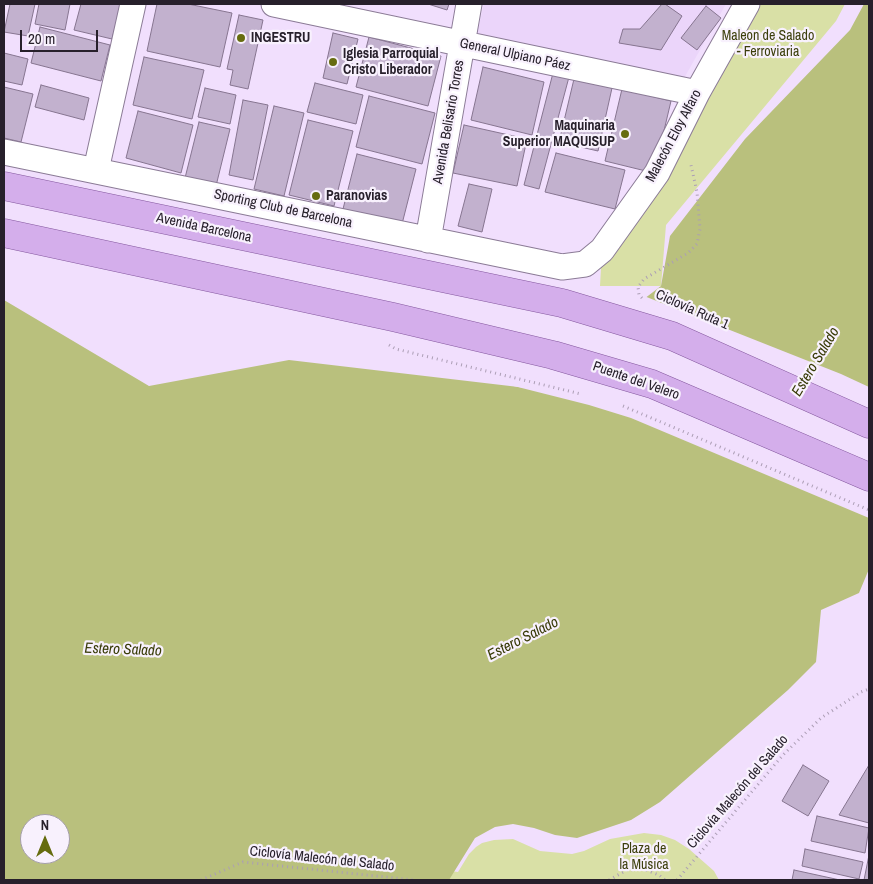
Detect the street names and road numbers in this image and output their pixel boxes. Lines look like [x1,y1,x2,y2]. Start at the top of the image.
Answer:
street label: General Ulpiano Páez [458,35,572,75]
street label: Avenida Belisario Torres [430,59,468,185]
street label: Malecón Eloy Alfaro [643,87,705,185]
street label: Sporting Club de Barcelona [212,186,354,232]
street label: Avenida Barcelona [155,210,253,246]
street label: Ciclovía Ruta 1 [653,286,731,334]
street label: Puente del Velero [590,358,682,404]
street label: Ciclovía Malecón del Salado [684,732,792,852]
street label: Ciclovía Malecón del Salado [249,843,395,875]

